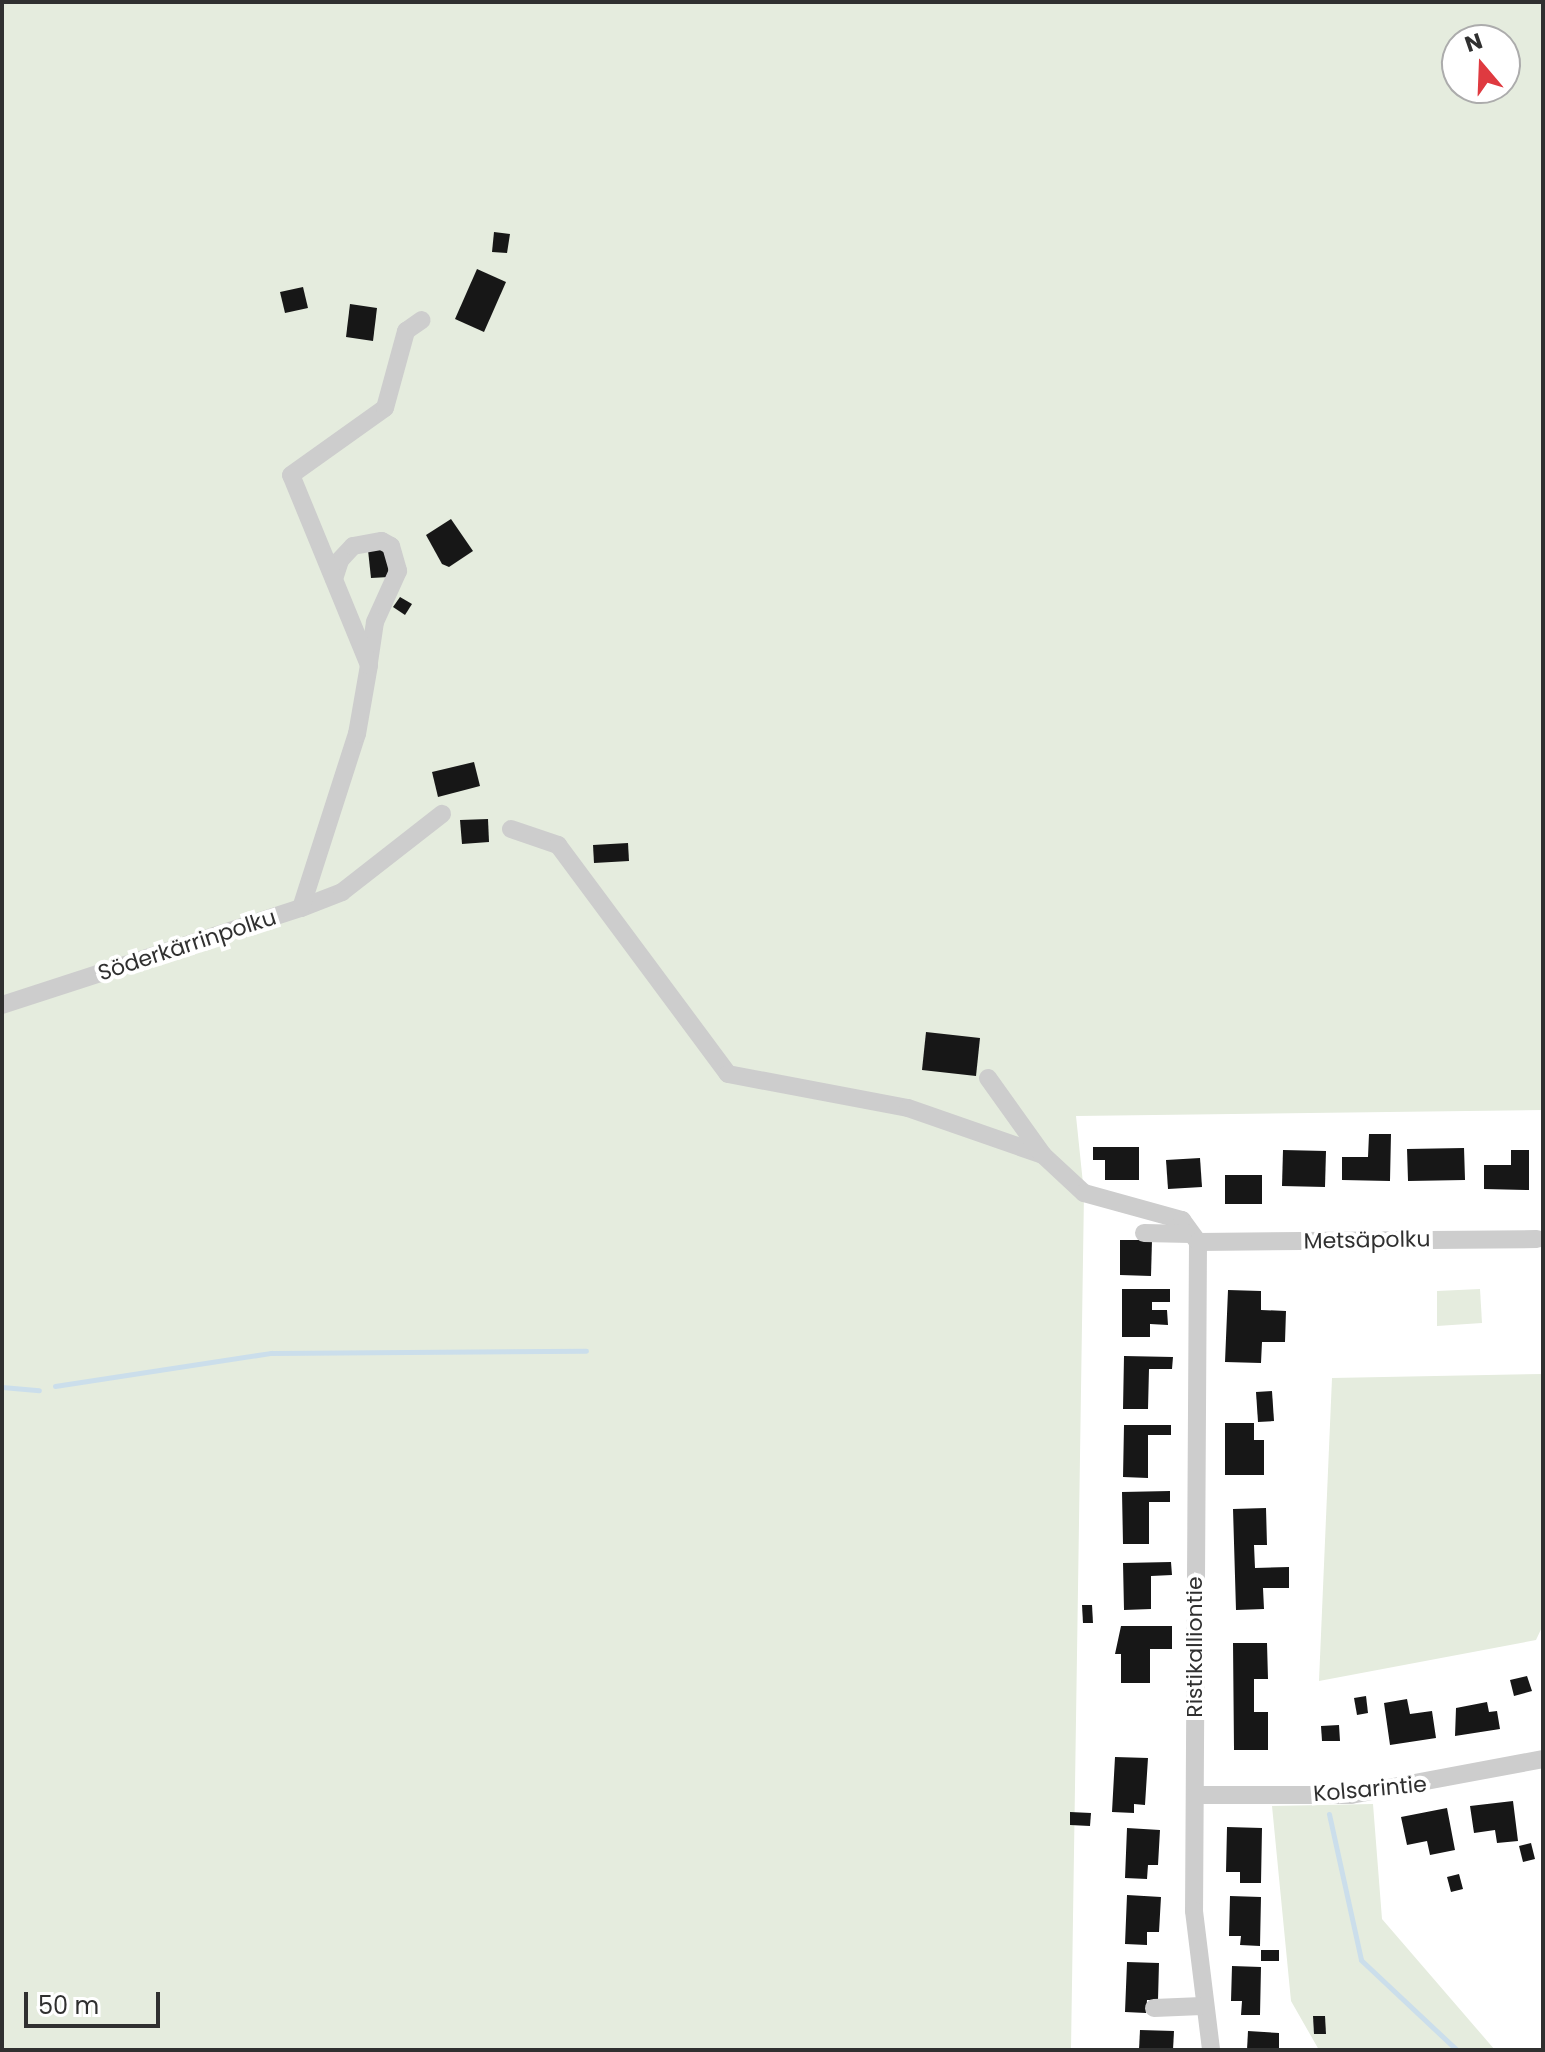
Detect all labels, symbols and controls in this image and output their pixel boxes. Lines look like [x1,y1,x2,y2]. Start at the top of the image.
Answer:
north arrow [1441,24,1521,104]
text: N [1461,25,1487,60]
street label: Söderkärrinpolku [95,904,279,986]
street label: Metsäpolku [1303,1226,1431,1254]
street label: Ristikalliontie [1182,1576,1208,1718]
street label: Kolsarintie [1312,1771,1428,1807]
scale bar [28,1976,164,2026]
text: 50 m [38,1989,99,2022]

